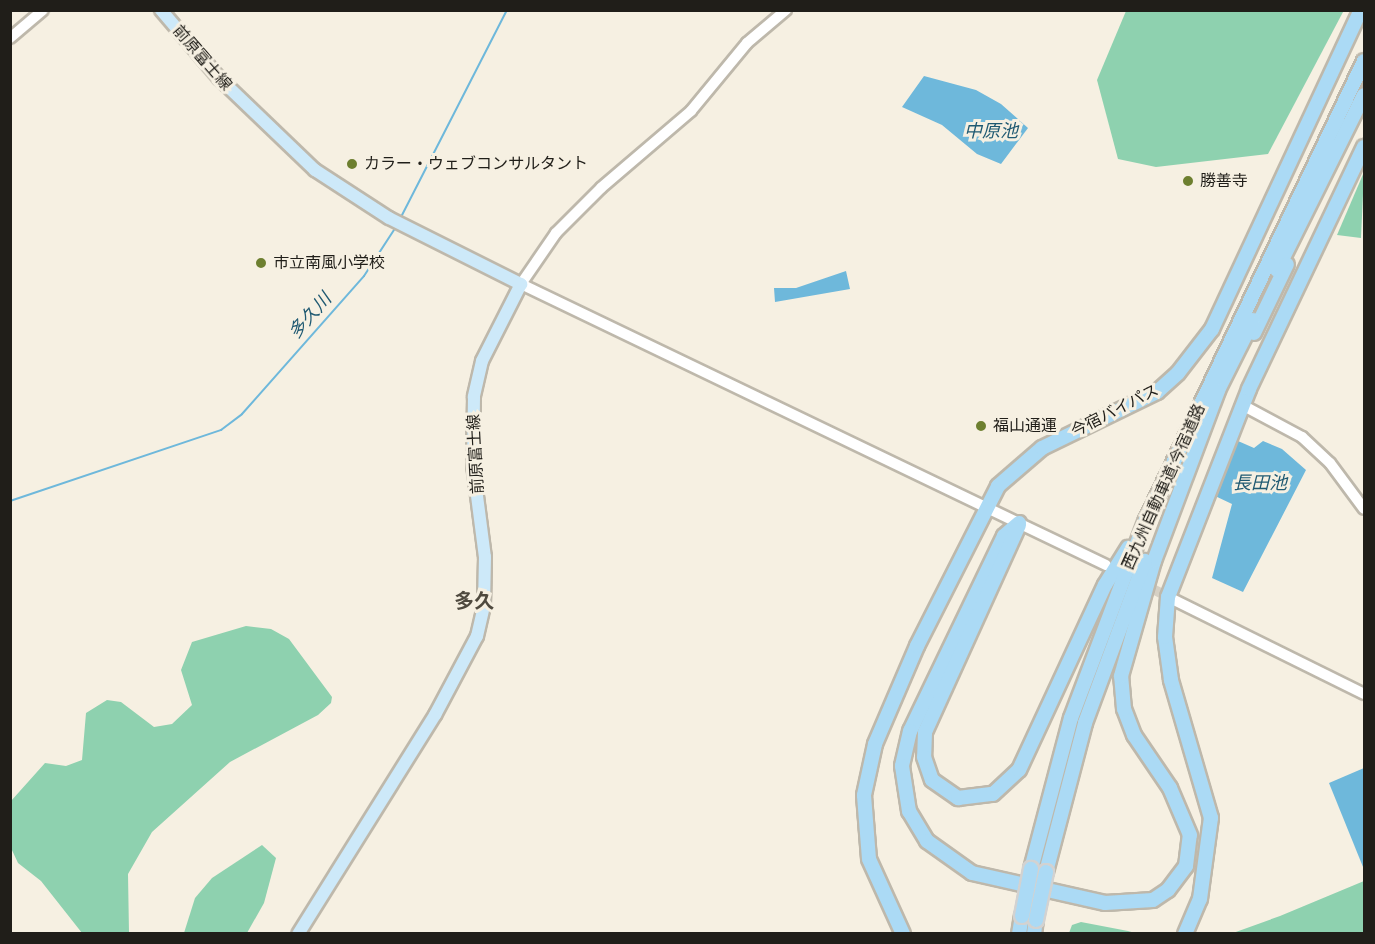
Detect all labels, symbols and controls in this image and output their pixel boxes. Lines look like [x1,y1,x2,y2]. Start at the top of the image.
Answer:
street label: 前原富士線 [169,22,235,94]
water label: 中原池 [964,120,1018,142]
place label: カラー・ウェブコンサルタント [364,154,588,174]
marker: カラー・ウェブコンサルタント [345,157,359,171]
place label: 勝善寺 [1200,171,1248,191]
marker: 勝善寺 [1181,174,1195,188]
place label: 市立南風小学校 [273,253,385,273]
marker: 市立南風小学校 [254,256,268,270]
water label: 多久川 [284,289,336,343]
street label: 今宿バイパス [1068,381,1162,441]
street label: 西九州自動車道;今宿道路 [1119,401,1209,573]
street label: 前原富士線 [464,414,488,494]
place label: 福山通運 [993,416,1057,436]
marker: 福山通運 [974,419,988,433]
water label: 長田池 [1233,472,1287,494]
district label: 多久 [454,589,494,613]

